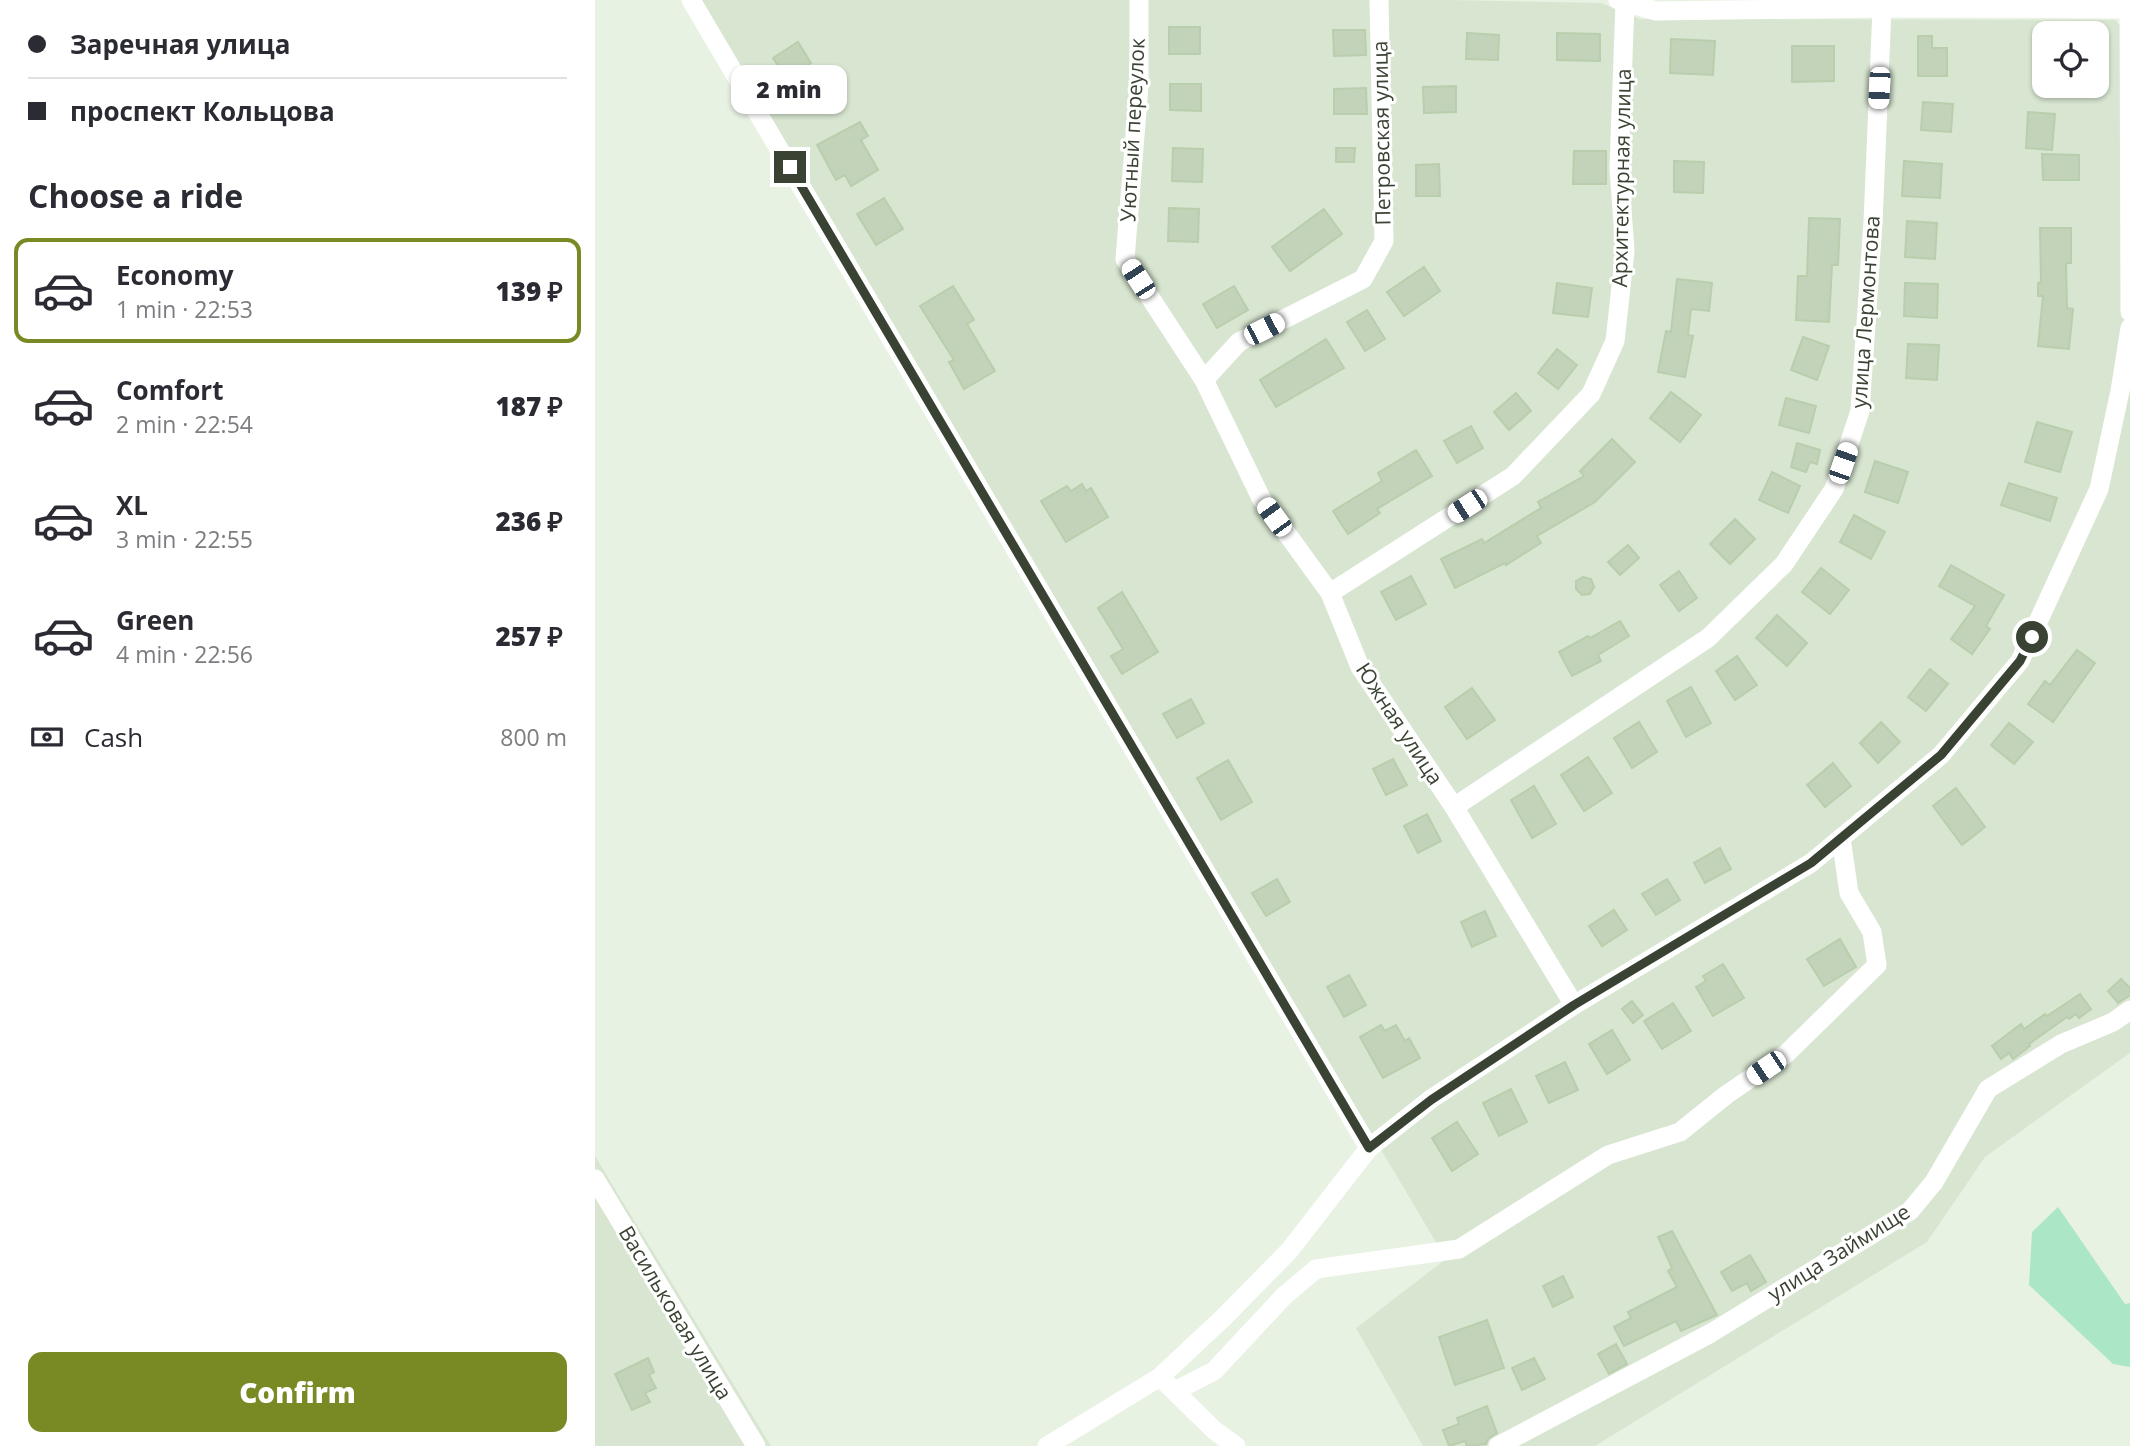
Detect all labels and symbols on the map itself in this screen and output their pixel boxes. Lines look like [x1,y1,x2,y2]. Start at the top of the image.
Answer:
street label: Уютный переулок [1113,37,1151,223]
street label: Петровская улица [1365,40,1397,226]
callout: 2 min [732,66,848,114]
car [1868,66,1891,110]
street label: Архитектурная улица [1605,68,1637,288]
route end [774,151,806,183]
street label: улица Лермонтова [1844,215,1886,409]
car [1118,256,1159,302]
car [1241,310,1288,348]
car [1827,440,1860,486]
car [1444,486,1491,526]
car [1254,494,1295,540]
route start [2016,621,2048,653]
street label: Южная улица [1350,657,1450,790]
car [1743,1048,1790,1088]
street label: улица Займище [1762,1197,1915,1307]
street label: Васильковая улица [613,1220,739,1405]

